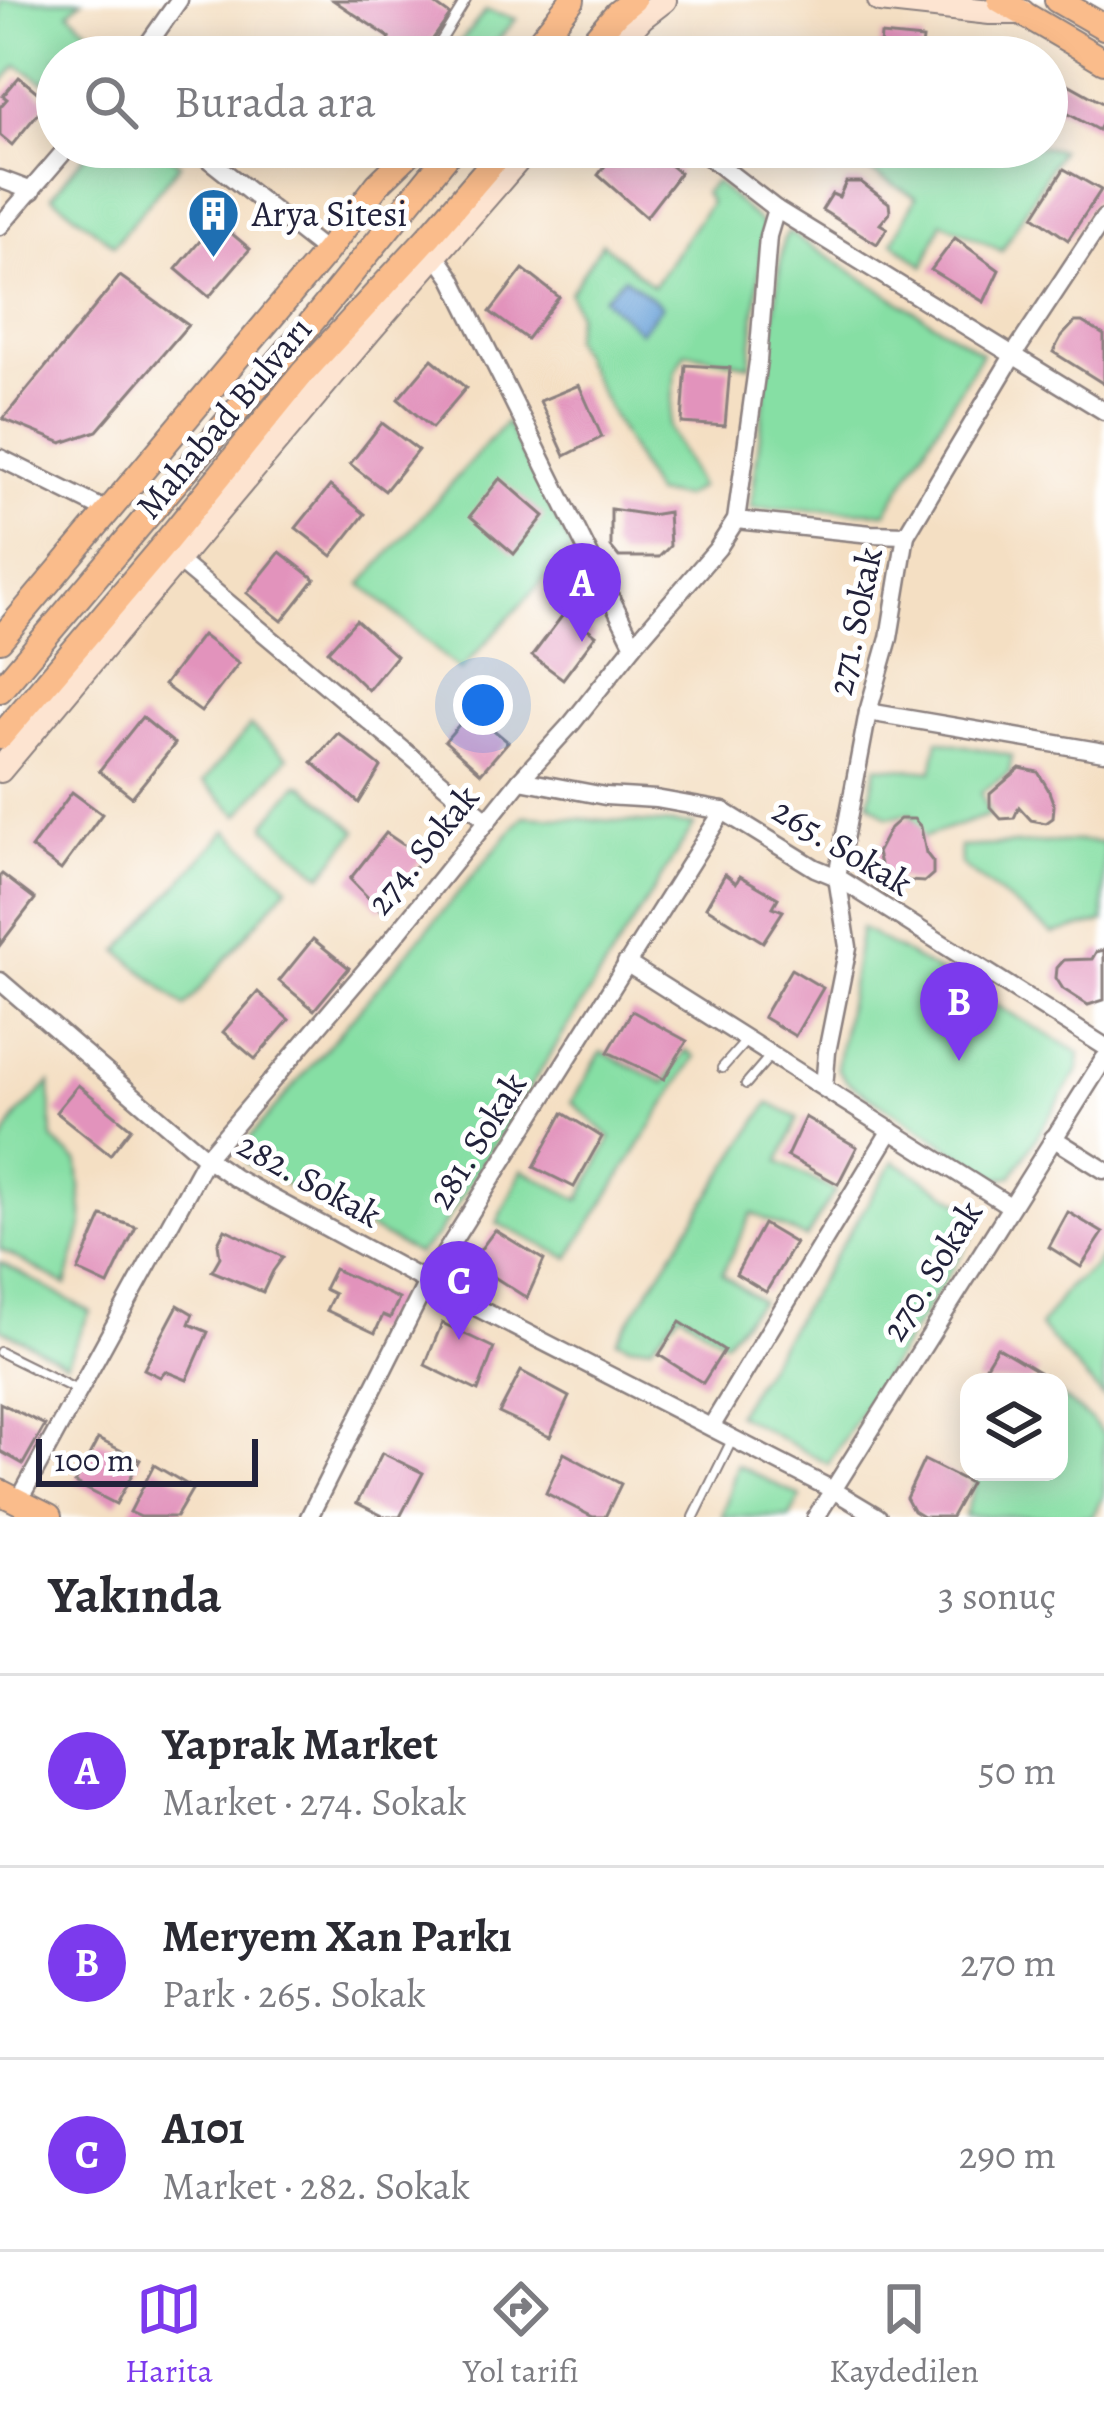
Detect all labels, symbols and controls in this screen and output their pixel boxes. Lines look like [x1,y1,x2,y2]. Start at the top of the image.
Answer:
search box [36,36,1068,168]
icon: search [78,69,144,135]
text: Burada ara [174,71,376,133]
building icon: Arya Sitesi [185,185,241,259]
place label: Arya Sitesi [251,189,408,238]
street label: Mahabad Bulvarı [124,306,323,529]
pin: A [543,543,621,642]
street label: 271. Sokak [815,543,894,700]
your location [453,675,513,735]
street label: 274. Sokak [355,774,490,925]
street label: 265. Sokak [764,786,922,907]
pin: B [920,962,998,1061]
street label: 281. Sokak [415,1063,538,1218]
street label: 282. Sokak [229,1120,390,1239]
street label: 270. Sokak [869,1191,994,1350]
pin: C [420,1241,498,1340]
map controls [960,1373,1068,1481]
button: layers [960,1373,1068,1481]
scale bar [36,1433,258,1486]
text: 100 m [54,1437,134,1482]
text: Yakında [48,1560,222,1630]
text: 3 sonuç [938,1569,1056,1622]
text: Yaprak Market [162,1713,438,1775]
text: A [75,1744,99,1797]
text: 50 m [978,1744,1056,1797]
text: Market · 274. Sokak [162,1775,467,1828]
text: Meryem Xan Parkı [162,1905,512,1967]
text: B [75,1936,99,1989]
text: 270 m [960,1936,1056,1989]
text: Park · 265. Sokak [162,1967,426,2020]
text: A101 [162,2097,245,2159]
text: C [75,2128,99,2181]
text: 290 m [959,2128,1056,2181]
text: Market · 282. Sokak [162,2159,470,2212]
tab: Harita [125,2276,213,2393]
tab: Yol tarifi [463,2276,579,2393]
tab: Kaydedilen [829,2276,979,2393]

